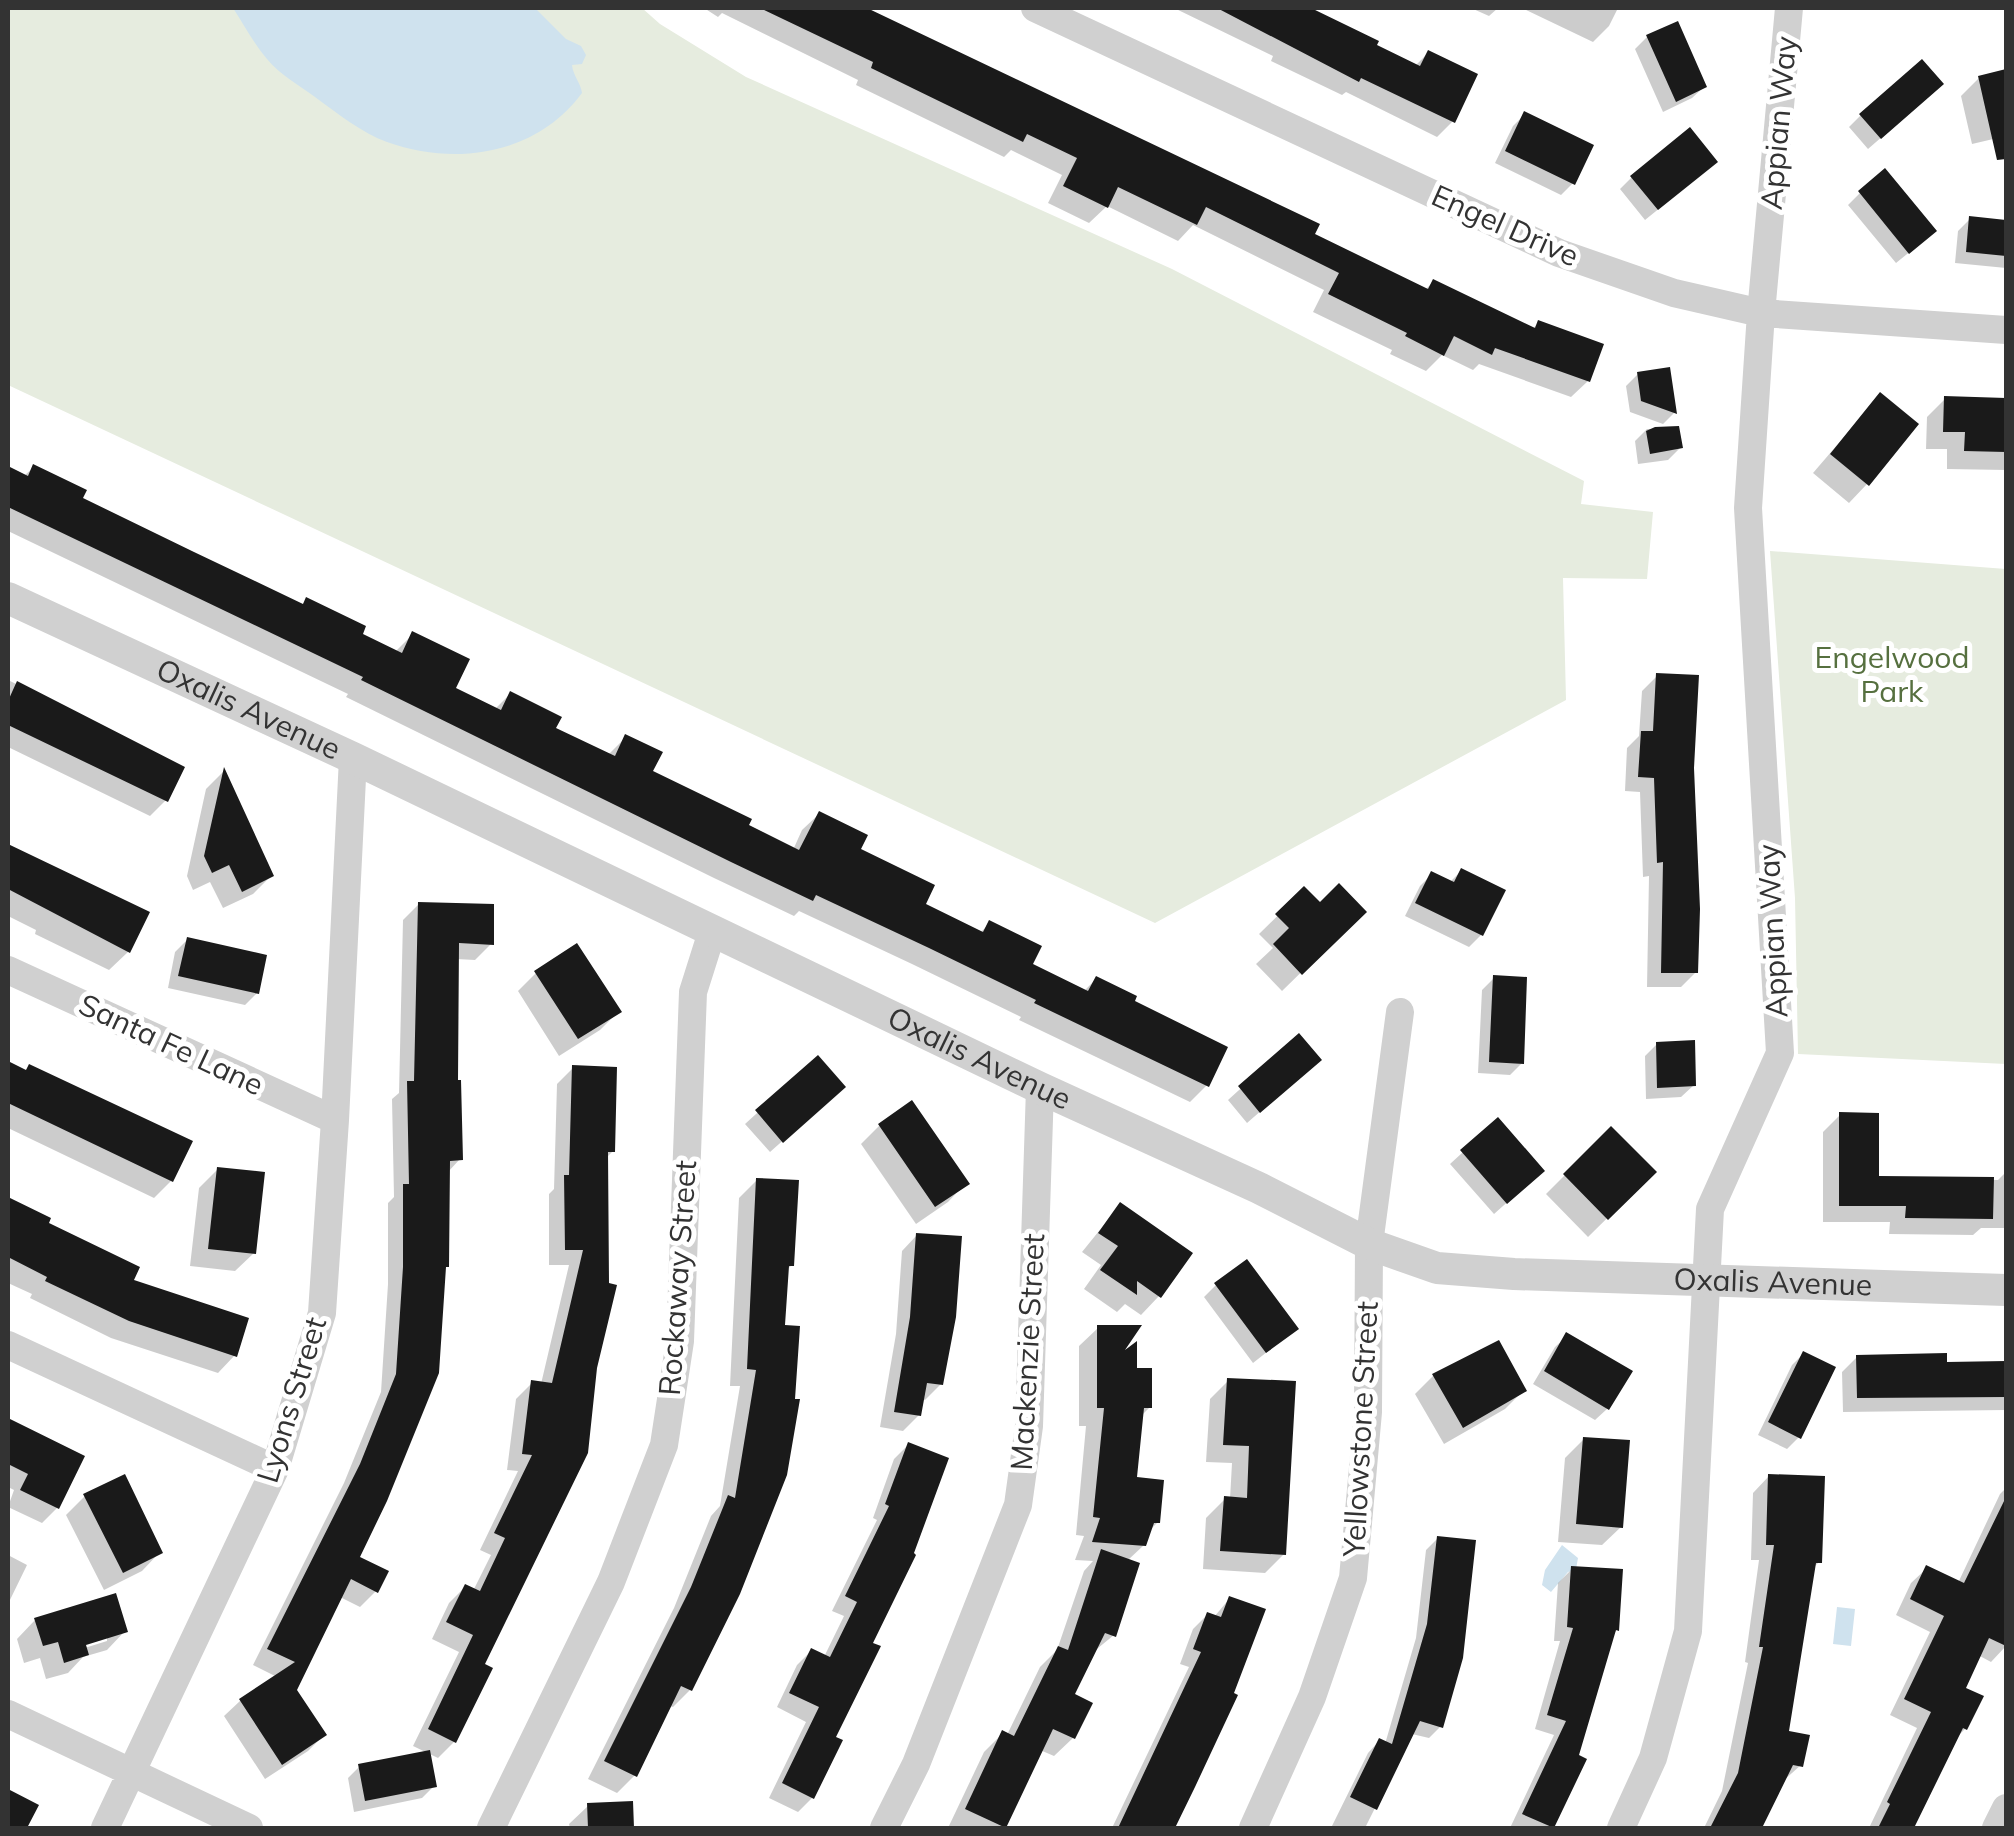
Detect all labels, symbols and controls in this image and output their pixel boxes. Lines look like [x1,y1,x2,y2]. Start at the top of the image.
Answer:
street label: Appian Way [1751,35,1805,211]
street label: Engel Drive [1426,176,1585,274]
park label: Engelwood Park [1815,638,1969,710]
street label: Oxalis Avenue [151,650,347,768]
street label: Appian Way [1748,843,1796,1019]
street label: Santa Fe Lane [73,985,270,1103]
street label: Oxalis Avenue [882,998,1077,1118]
street label: Rockaway Street [650,1159,704,1397]
street label: Mackenzie Street [1002,1232,1052,1471]
street label: Oxalis Avenue [1673,1259,1873,1304]
street label: Yellowstone Street [1334,1300,1386,1559]
street label: Lyons Street [248,1312,334,1487]

